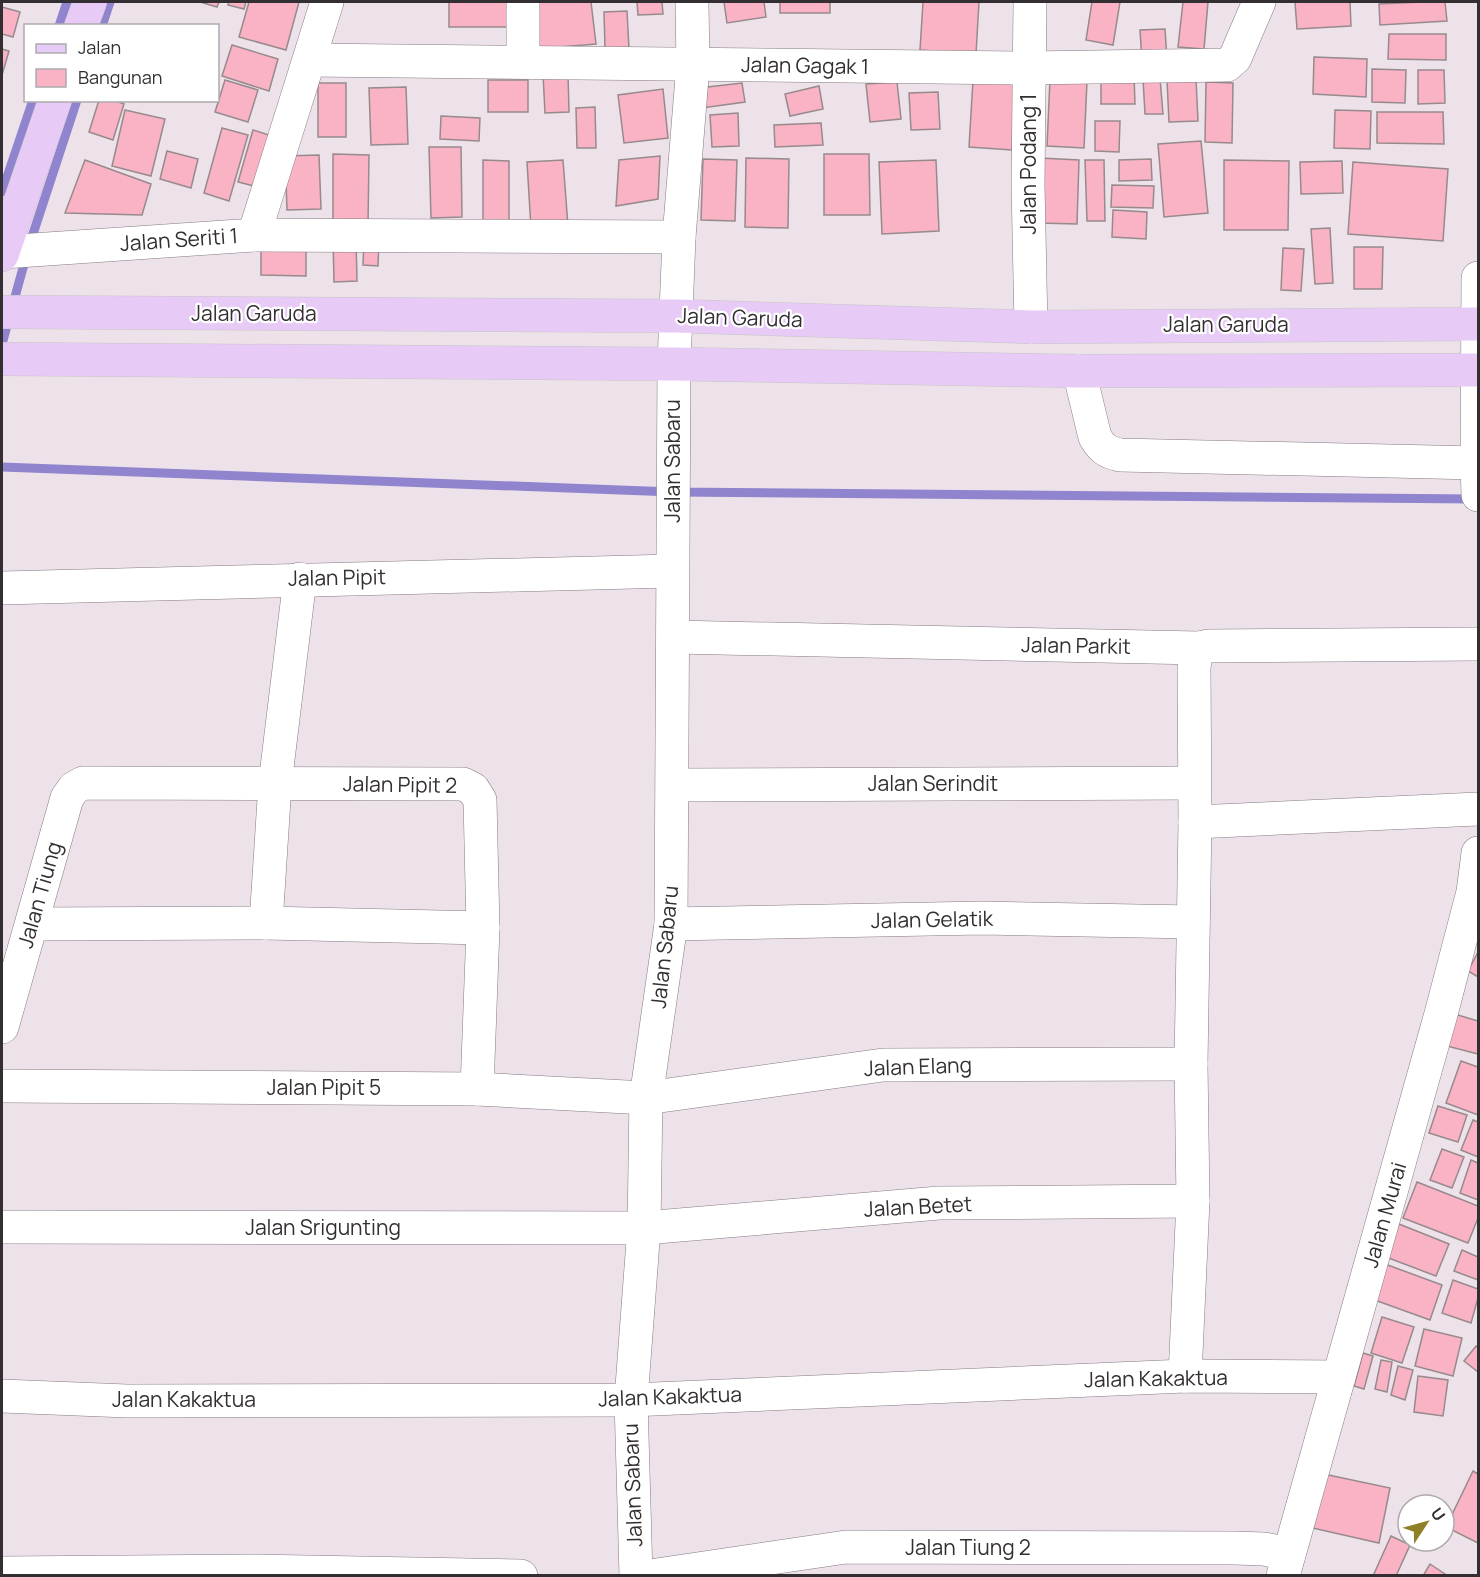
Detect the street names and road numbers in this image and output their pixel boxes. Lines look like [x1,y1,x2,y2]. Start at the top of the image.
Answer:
street label: Jalan Gagak 1 [741,50,869,80]
street label: Jalan Podang 1 [1014,93,1042,235]
street label: Jalan Seriti 1 [119,221,239,257]
street label: Jalan Garuda [191,299,317,327]
street label: Jalan Garuda [677,301,803,333]
street label: Jalan Garuda [1163,310,1289,338]
street label: Jalan Sabaru [658,399,686,523]
street label: Jalan Pipit [288,562,386,592]
street label: Jalan Parkit [1021,630,1131,660]
street label: Jalan Pipit 2 [343,769,457,799]
street label: Jalan Serindit [868,769,998,797]
street label: Jalan Tiung [10,838,68,951]
street label: Jalan Sabaru [644,884,684,1010]
street label: Jalan Gelatik [871,904,994,934]
street label: Jalan Elang [863,1050,972,1082]
street label: Jalan Pipit 5 [267,1073,381,1101]
street label: Jalan Murai [1356,1159,1412,1271]
street label: Jalan Betet [863,1189,973,1223]
street label: Jalan Srigunting [245,1213,401,1241]
street label: Jalan Kakaktua [1084,1363,1228,1393]
street label: Jalan Kakaktua [598,1379,742,1413]
street label: Jalan Kakaktua [112,1385,256,1413]
street label: Jalan Sabaru [616,1423,648,1547]
street label: Jalan Tiung 2 [905,1533,1031,1561]

